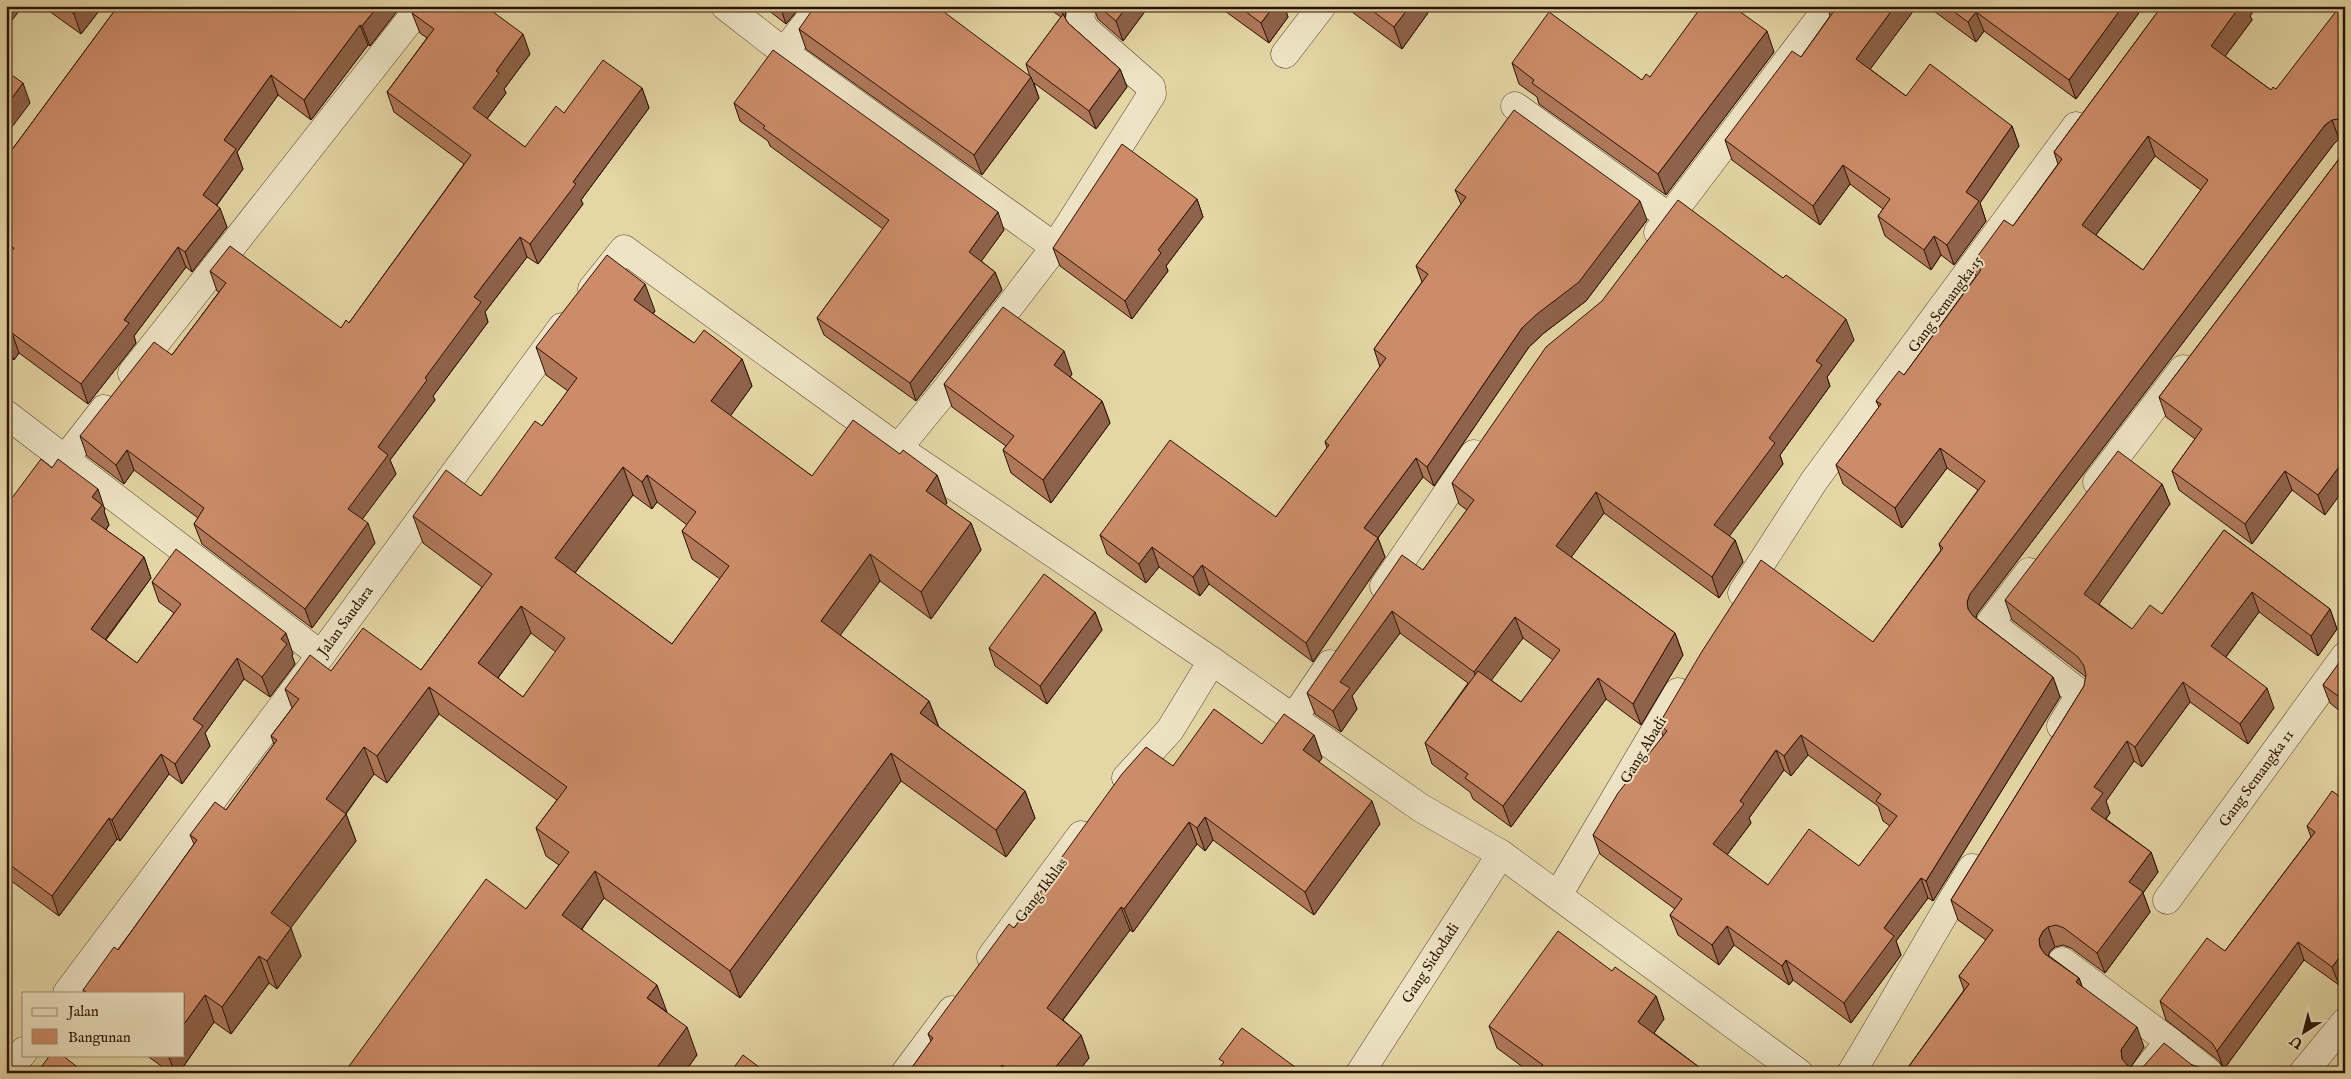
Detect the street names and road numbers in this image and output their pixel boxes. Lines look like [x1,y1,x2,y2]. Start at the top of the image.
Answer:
street label: Gang Semangka 15 [1904,252,1987,357]
street label: Jalan Saudara [312,582,378,662]
street label: Gang Abadi [1616,713,1671,787]
street label: Gang Semangka 11 [2215,726,2298,831]
street label: Gang Ikhlas [1011,854,1072,926]
street label: Gang Sidodadi [1397,920,1463,1007]

